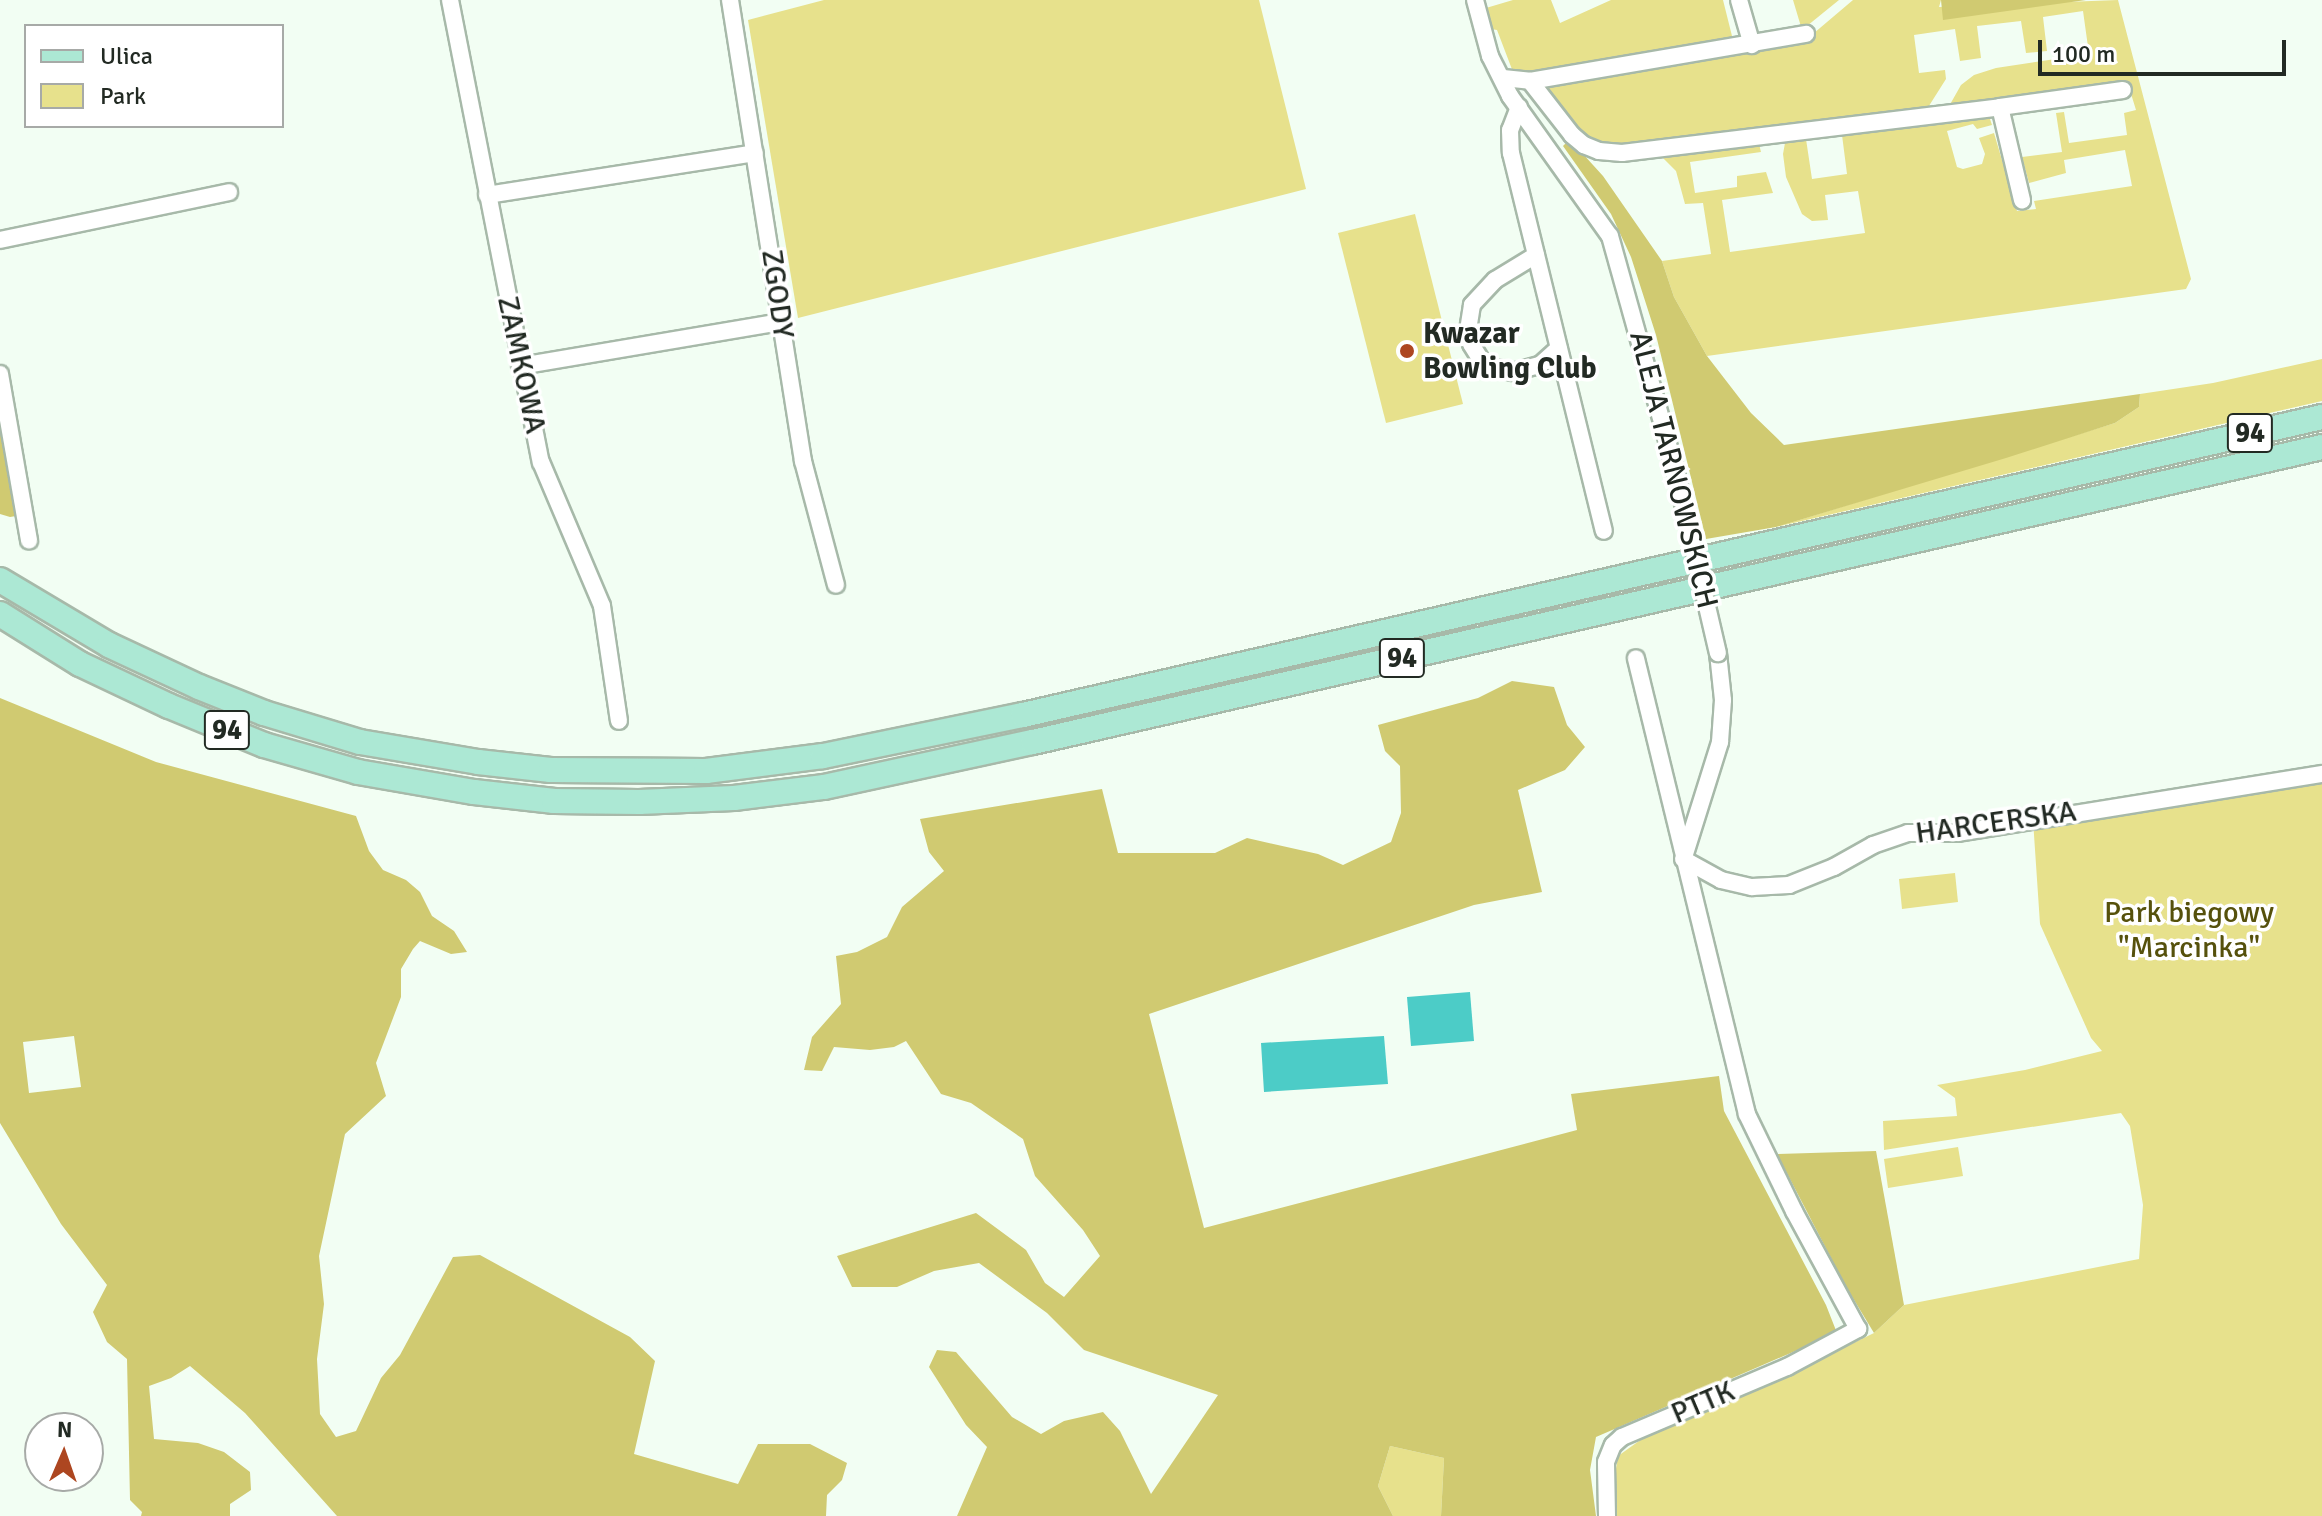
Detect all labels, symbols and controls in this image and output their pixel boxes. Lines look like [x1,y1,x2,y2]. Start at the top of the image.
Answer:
legend [24,24,284,128]
scale bar [2042,24,2290,74]
text: 100 m [2052,39,2115,69]
text: Ulica [100,41,153,71]
text: Park [100,81,146,111]
street label: ZGODY [753,247,801,341]
street label: ZAMKOWA [489,293,553,437]
place label: Kwazar Bowling Club [1423,316,1597,386]
street label: ALEJA TARNOWSKICH [1621,328,1725,612]
marker: Kwazar Bowling Club [1398,342,1416,360]
road number: 94 [2226,409,2274,457]
road number: 94 [1378,634,1426,682]
road number: 94 [203,706,251,754]
street label: HARCERSKA [1913,794,2079,852]
park label: Park biegowy "Marcinka" [2104,895,2274,966]
street label: PTTK [1666,1374,1740,1432]
north arrow [24,1412,104,1492]
text: N [57,1416,73,1443]

